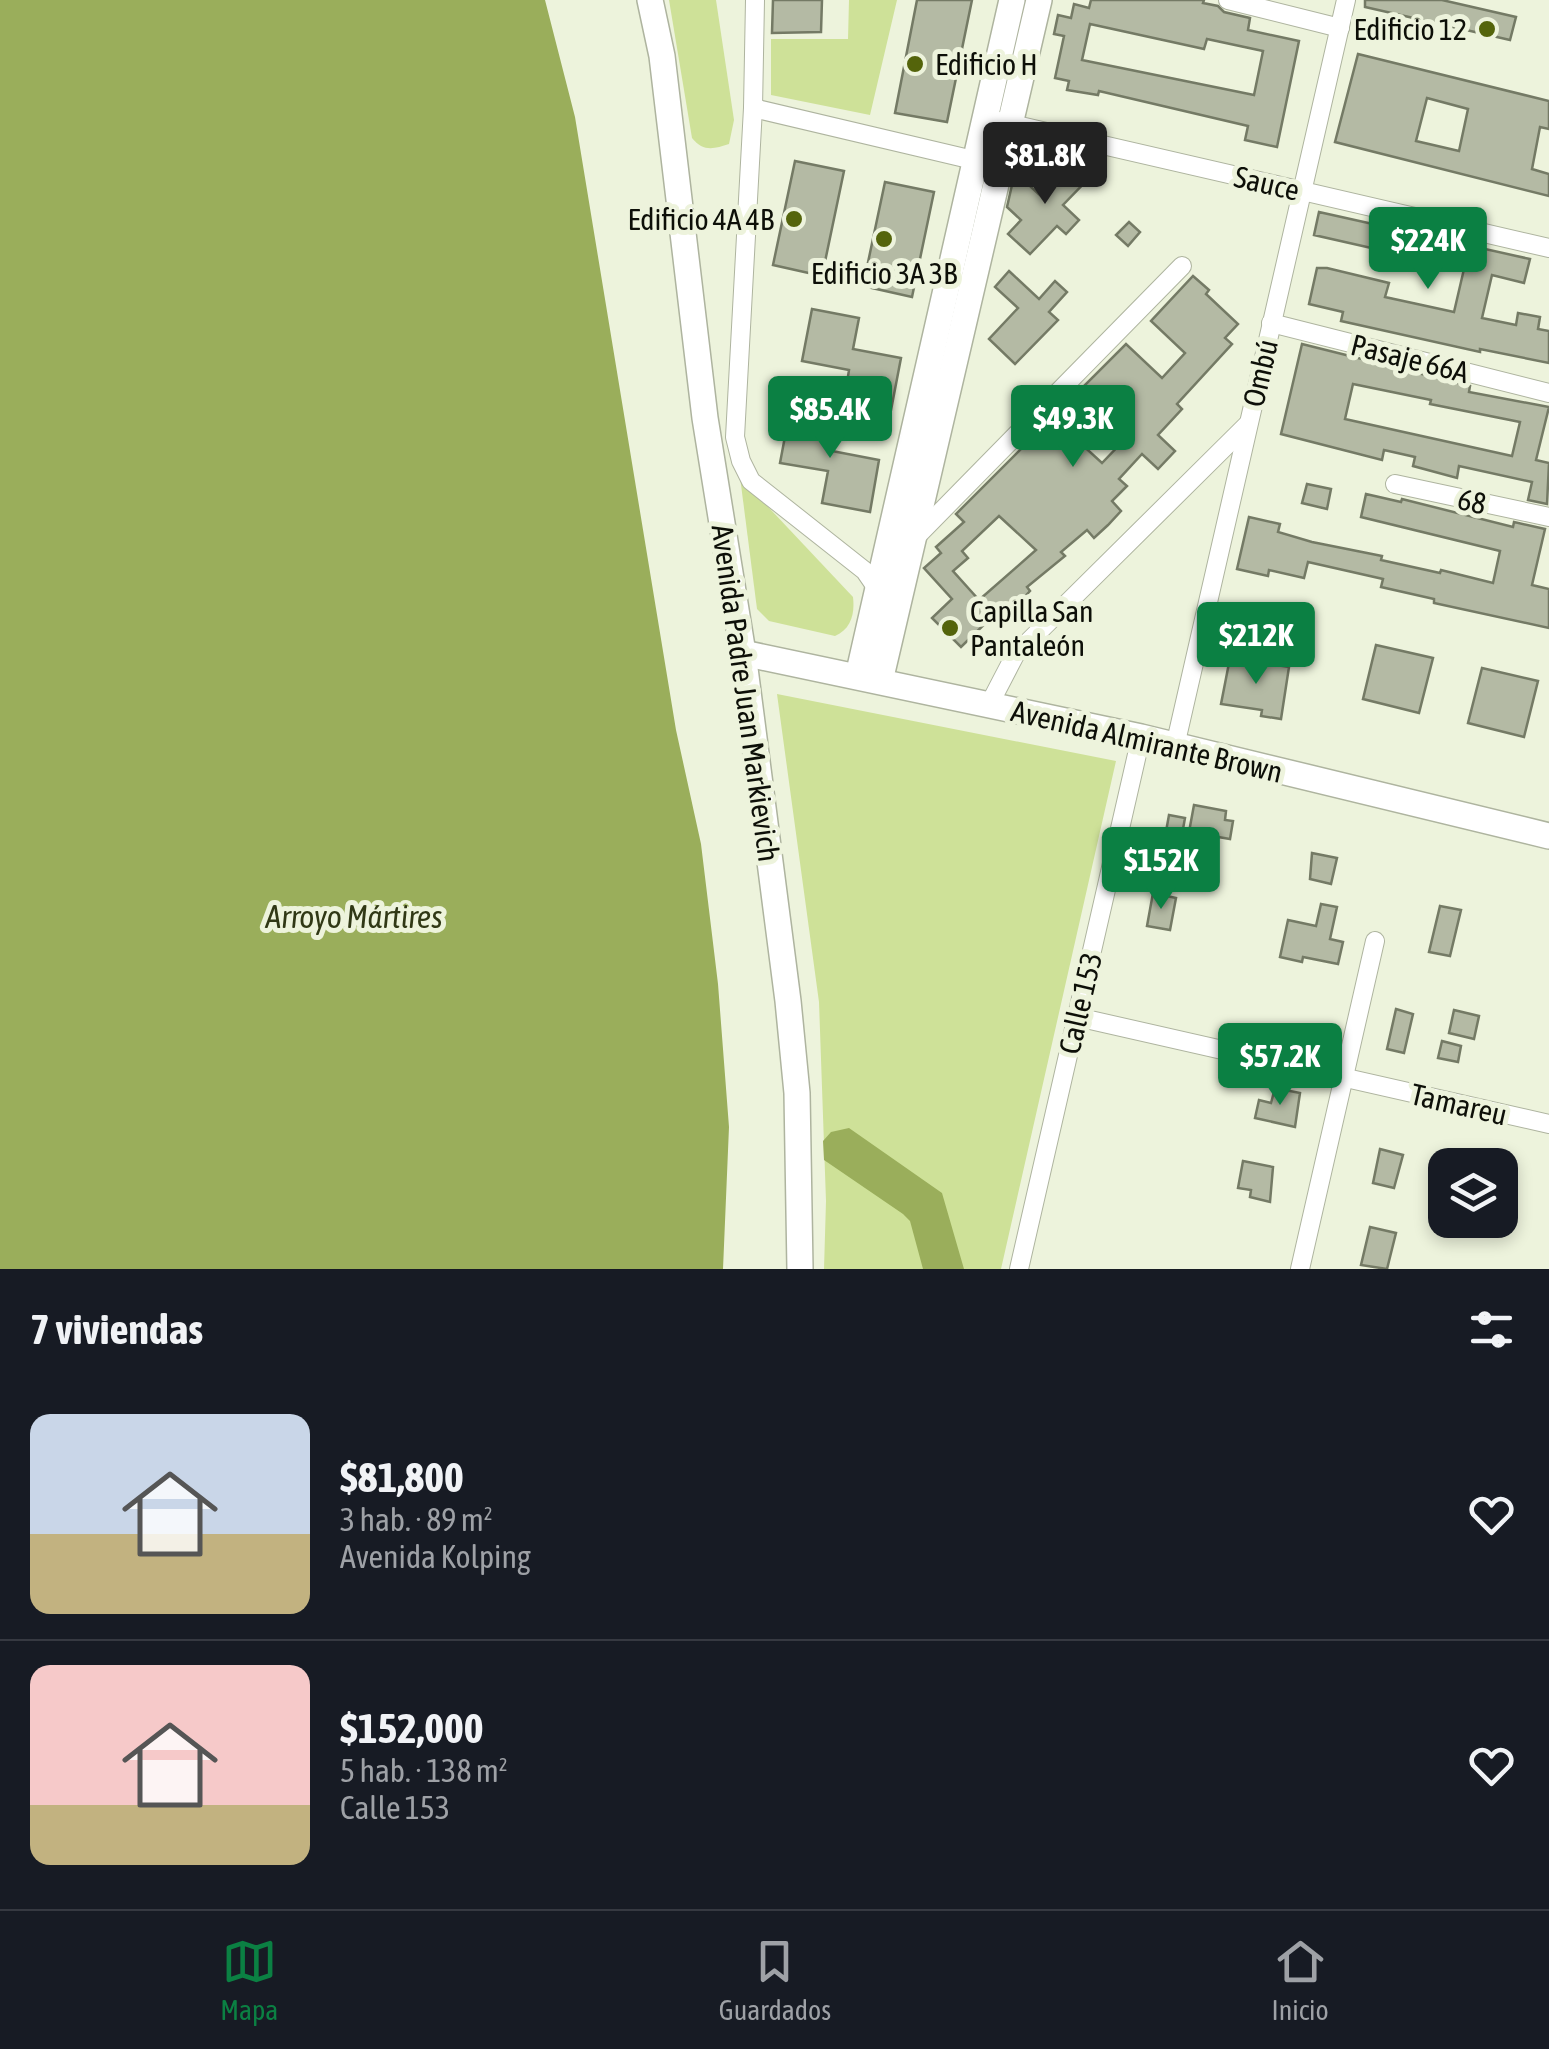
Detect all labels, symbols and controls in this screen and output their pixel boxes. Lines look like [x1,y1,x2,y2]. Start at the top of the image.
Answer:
place label: Edificio 12 [1354,12,1467,46]
marker: Edificio 12 [1476,18,1498,40]
place label: Edificio H [935,47,1038,81]
marker: Edificio H [904,53,926,75]
pin: $81.8K [964,122,1126,207]
text: $81.8K [1005,136,1085,173]
street label: Sauce [1231,159,1303,207]
place label: Edificio 4A 4B [627,202,774,236]
pin: $224K [1358,207,1498,292]
marker: Edificio 4A 4B [783,208,805,230]
text: $224K [1391,221,1465,258]
marker: Edificio 3A 3B [873,228,895,250]
place label: Edificio 3A 3B [811,256,957,290]
street label: Pasaje 66A [1348,327,1473,389]
street label: Ombú [1236,336,1284,410]
pin: $85.4K [749,376,911,461]
pin: $49.3K [992,385,1154,470]
text: $85.4K [790,390,870,427]
text: $49.3K [1033,399,1113,436]
street label: 68 [1455,481,1489,521]
street label: Avenida Padre Juan Markievich [706,522,786,864]
place label: Capilla San Pantaleón [970,594,1094,662]
pin: $212K [1186,602,1326,687]
text: $212K [1219,616,1293,653]
marker: Capilla San Pantaleón [939,617,961,639]
street label: Avenida Almirante Brown [1008,693,1286,789]
pin: $152K [1091,827,1231,912]
text: $152K [1124,841,1198,878]
water label: Arroyo Mártires [265,898,442,935]
street label: Calle 153 [1052,949,1108,1057]
pin: $57.2K [1199,1023,1361,1108]
text: $57.2K [1240,1037,1320,1074]
street label: Tamareu [1408,1076,1510,1132]
map controls [1428,1148,1518,1238]
button: layers [1428,1148,1518,1238]
icon: filters [1464,1302,1519,1357]
text: 7 viviendas [30,1305,203,1353]
text: $81,800 [340,1453,464,1501]
icon: home [110,1454,230,1574]
icon: heart [1464,1487,1519,1542]
text: 3 hab. · 89 m² [340,1501,493,1538]
text: Avenida Kolping [340,1538,531,1575]
text: $152,000 [340,1704,484,1752]
icon: home [110,1705,230,1825]
icon: heart [1464,1738,1519,1793]
text: 5 hab. · 138 m² [340,1752,508,1789]
text: Calle 153 [340,1789,450,1826]
tab: Mapa [220,1934,278,2026]
tab: Guardados [719,1934,831,2026]
tab: Inicio [1272,1934,1329,2026]

